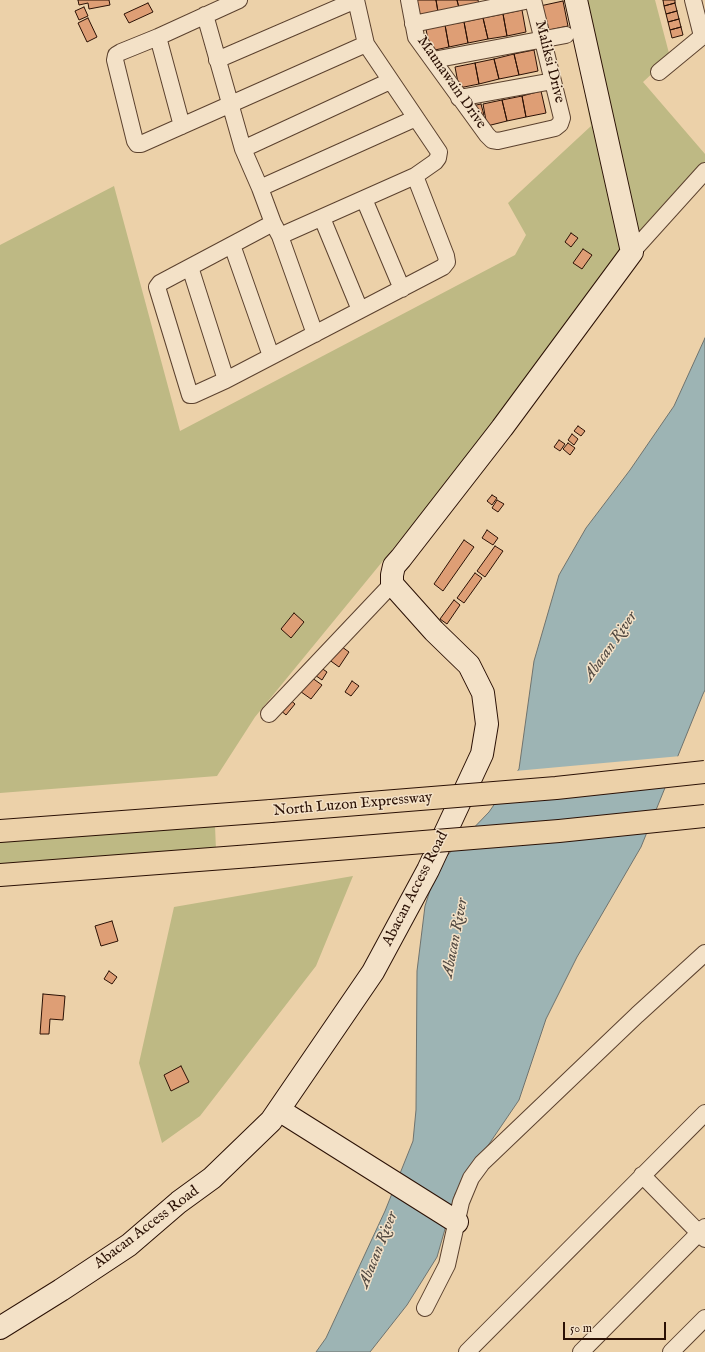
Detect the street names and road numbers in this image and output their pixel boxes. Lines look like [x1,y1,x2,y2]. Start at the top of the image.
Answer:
street label: Maliksi Drive [530,19,568,105]
street label: Maunawain Drive [412,33,490,133]
street label: North Luzon Expressway [273,789,433,821]
street label: Abacan Access Road [379,829,453,949]
street label: Abacan Access Road [91,1183,203,1273]

